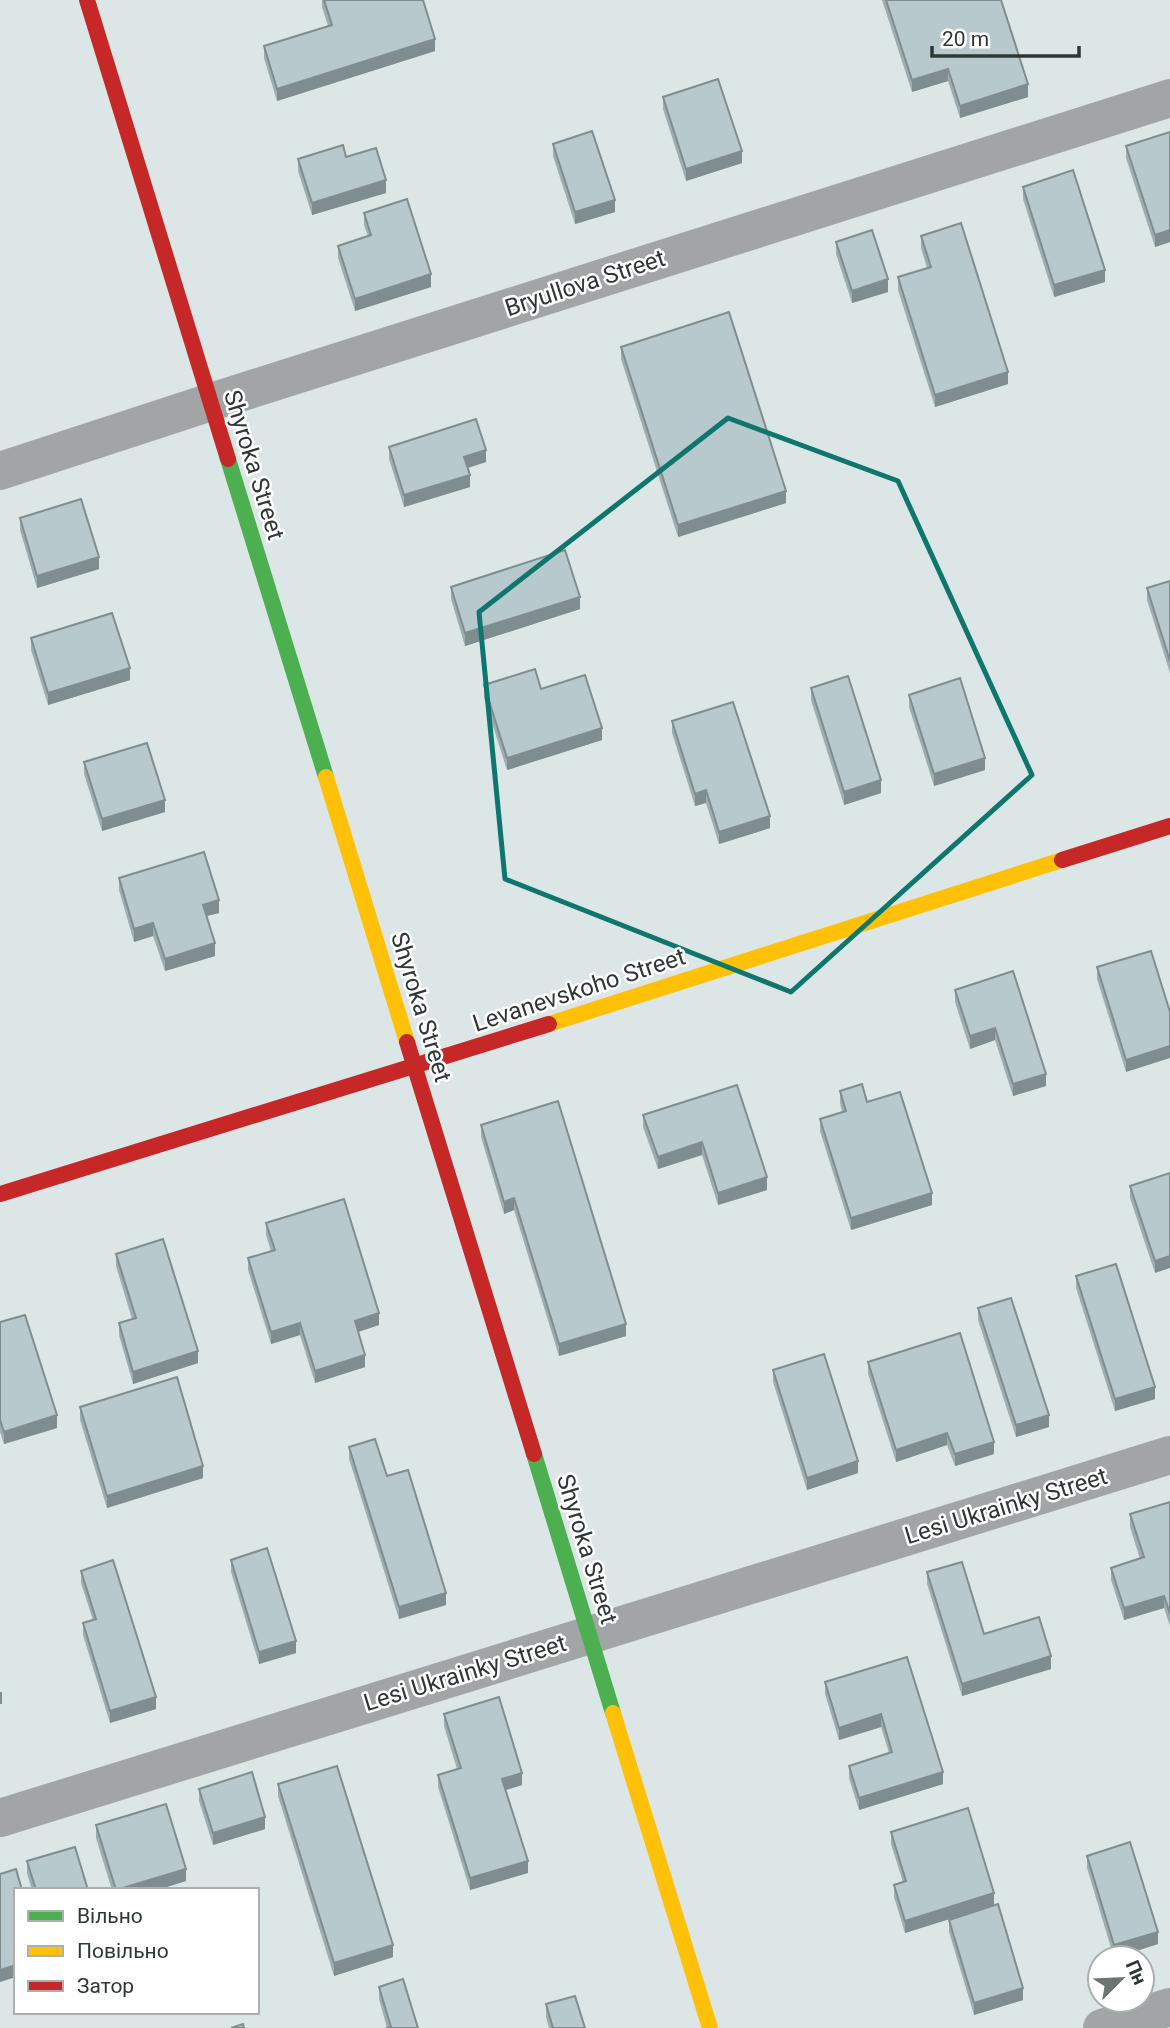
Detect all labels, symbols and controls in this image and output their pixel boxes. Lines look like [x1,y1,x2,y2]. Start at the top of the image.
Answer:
scale bar [932,14,1079,58]
text: 20 m [942,27,989,51]
street label: Bryullova Street [501,244,669,322]
street label: Shyroka Street [218,387,290,543]
street label: Shyroka Street [385,929,457,1085]
street label: Levanevskoho Street [469,942,689,1038]
street label: Lesi Ukrainky Street [901,1462,1111,1550]
street label: Shyroka Street [551,1471,623,1627]
street label: Lesi Ukrainky Street [360,1629,570,1717]
legend [14,1888,259,2014]
text: Вільно [77,1904,143,1928]
text: Повільно [77,1939,169,1963]
north arrow [1086,1944,1156,2014]
text: Пн [1121,1957,1151,1988]
text: Затор [77,1974,134,1998]

